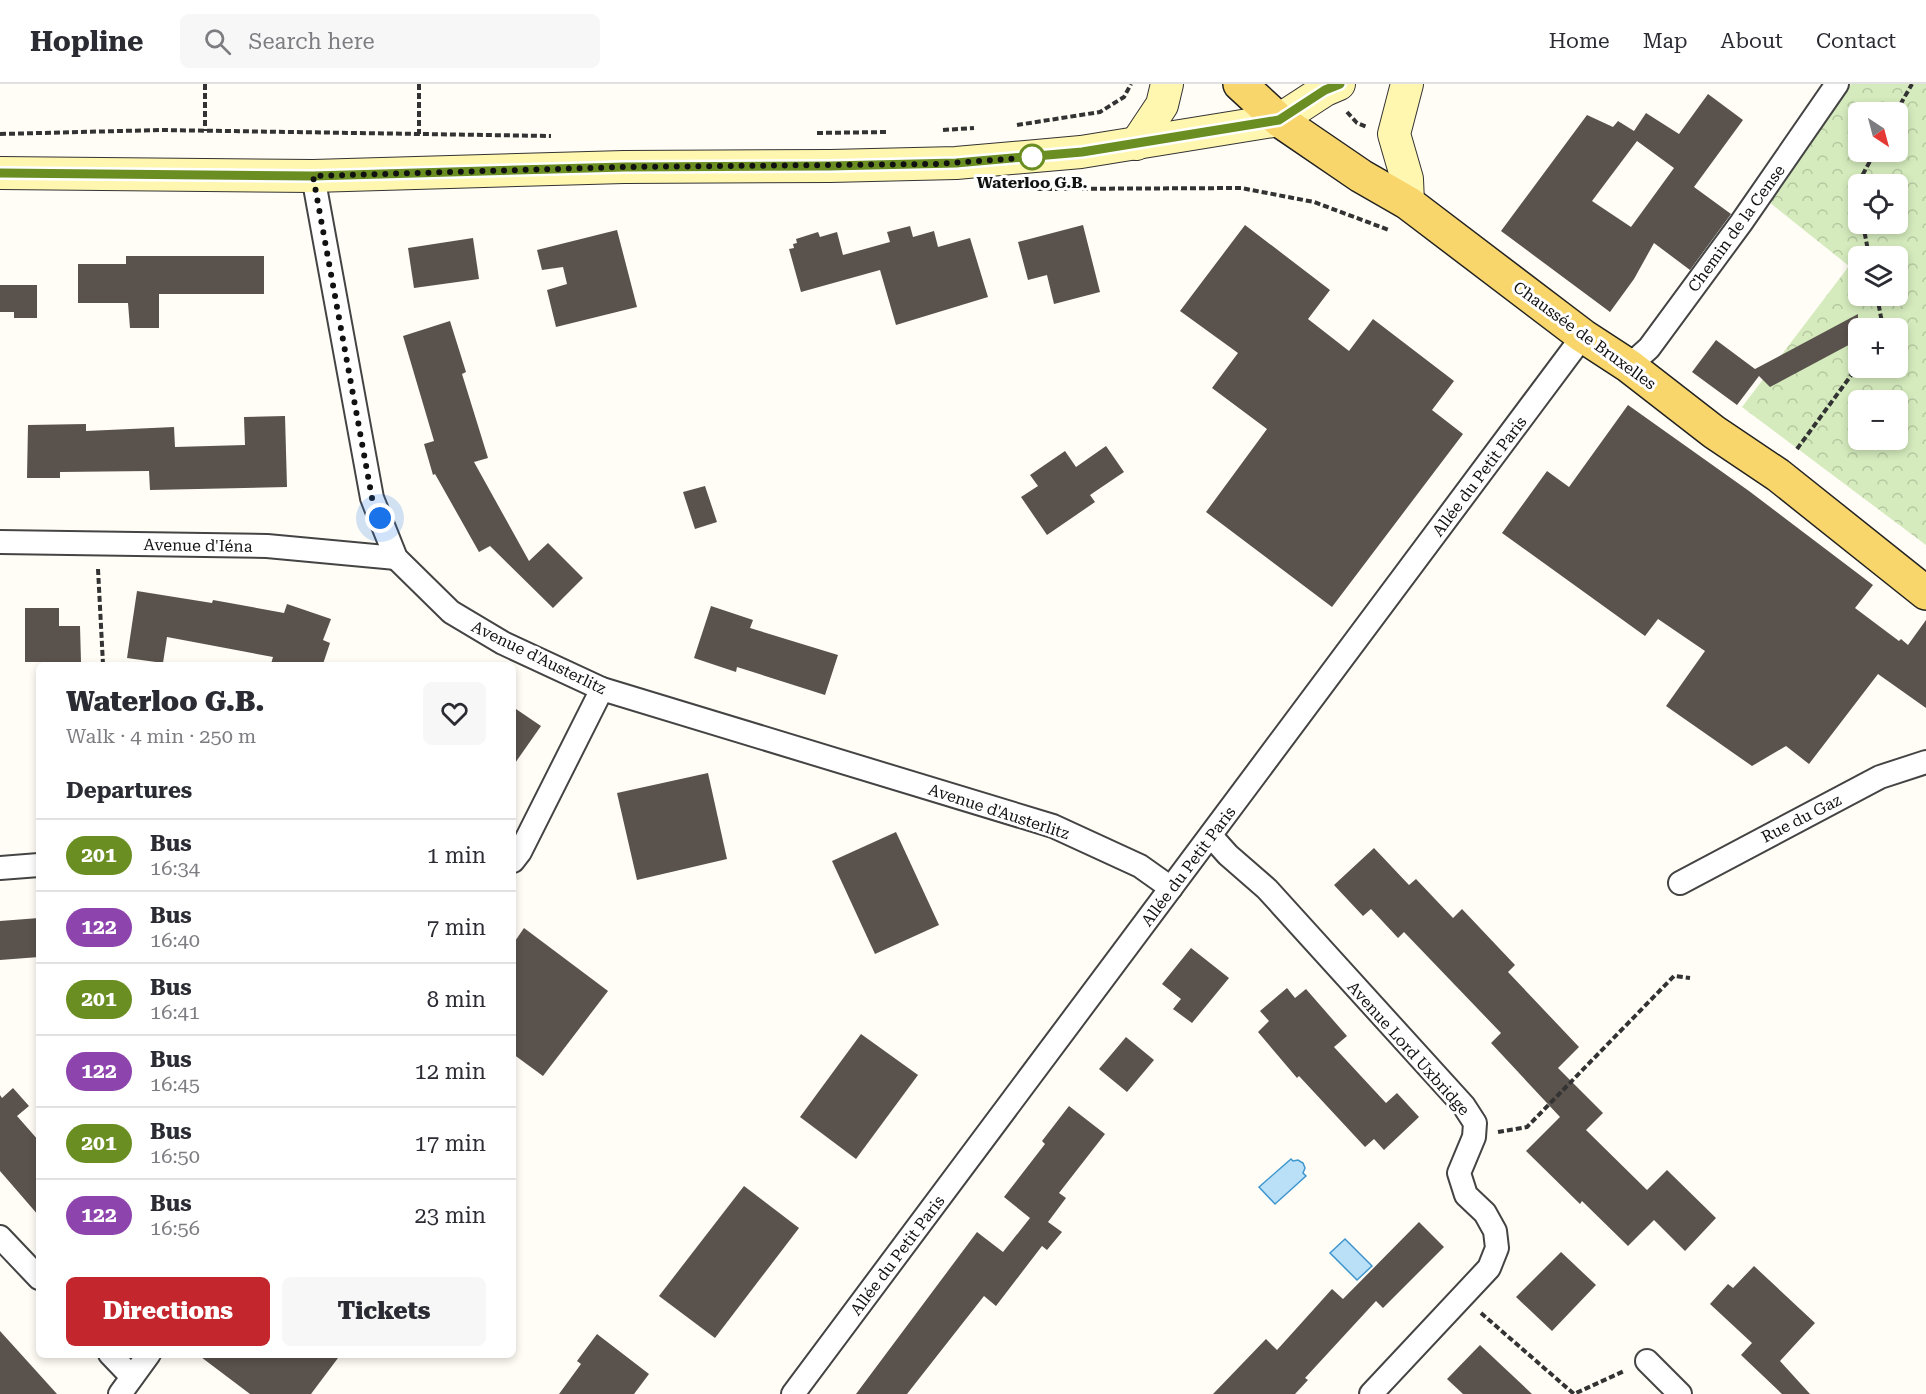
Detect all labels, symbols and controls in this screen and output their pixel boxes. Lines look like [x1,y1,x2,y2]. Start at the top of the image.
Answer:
search box [180,14,600,68]
text: Hopline [30,25,144,58]
icon: search [201,25,234,58]
text: Search here [249,29,375,54]
text: Home [1549,29,1610,53]
text: Map [1643,29,1688,53]
text: About [1721,29,1783,53]
text: Contact [1816,29,1896,53]
north arrow [1848,102,1908,162]
map controls [1848,102,1908,450]
marker: Waterloo G.B. [1019,144,1045,170]
street label: Chemin de la Cense [1684,161,1789,296]
place label: Waterloo G.B. [976,173,1088,192]
button: locate [1848,174,1908,234]
button: layers [1848,246,1908,306]
street label: Chaussée de Bruxelles [1510,277,1660,394]
button: + [1848,318,1908,378]
button: − [1848,390,1908,450]
street label: Allée du Petit Paris [1428,412,1531,540]
your location [365,503,395,533]
street label: Avenue d'Iéna [143,535,253,556]
street label: Avenue d'Austerlitz [469,617,609,698]
button: heart [423,682,486,745]
text: Waterloo G.B. [66,685,264,718]
text: Walk · 4 min · 250 m [66,724,256,748]
text: Departures [66,778,192,803]
street label: Avenue d'Austerlitz [926,780,1072,843]
street label: Rue du Gaz [1758,790,1845,847]
street label: Allée du Petit Paris [1137,802,1240,930]
text: Bus [150,831,192,856]
text: 201 [81,843,117,867]
text: 1 min [427,843,486,868]
text: 16:34 [150,856,200,880]
text: Bus [150,903,192,928]
text: 122 [81,915,117,939]
text: 7 min [427,915,486,940]
text: 16:40 [150,928,200,952]
text: Bus [150,975,192,1000]
street label: Avenue Lord Uxbridge [1344,978,1474,1119]
text: 201 [81,987,117,1011]
text: 8 min [427,987,486,1012]
text: 16:41 [150,1000,200,1024]
text: Bus [150,1047,192,1072]
text: 122 [81,1059,117,1083]
text: 12 min [415,1059,486,1084]
text: 16:45 [150,1072,200,1096]
text: Bus [150,1119,192,1144]
text: 201 [81,1131,117,1155]
text: 17 min [415,1131,486,1156]
text: 16:50 [150,1144,200,1168]
text: Bus [150,1191,192,1216]
street label: Allée du Petit Paris [846,1191,949,1319]
text: 122 [81,1203,117,1227]
text: 23 min [415,1203,486,1228]
text: 16:56 [150,1216,200,1240]
button: Directions [66,1277,270,1346]
button: Tickets [282,1277,486,1346]

